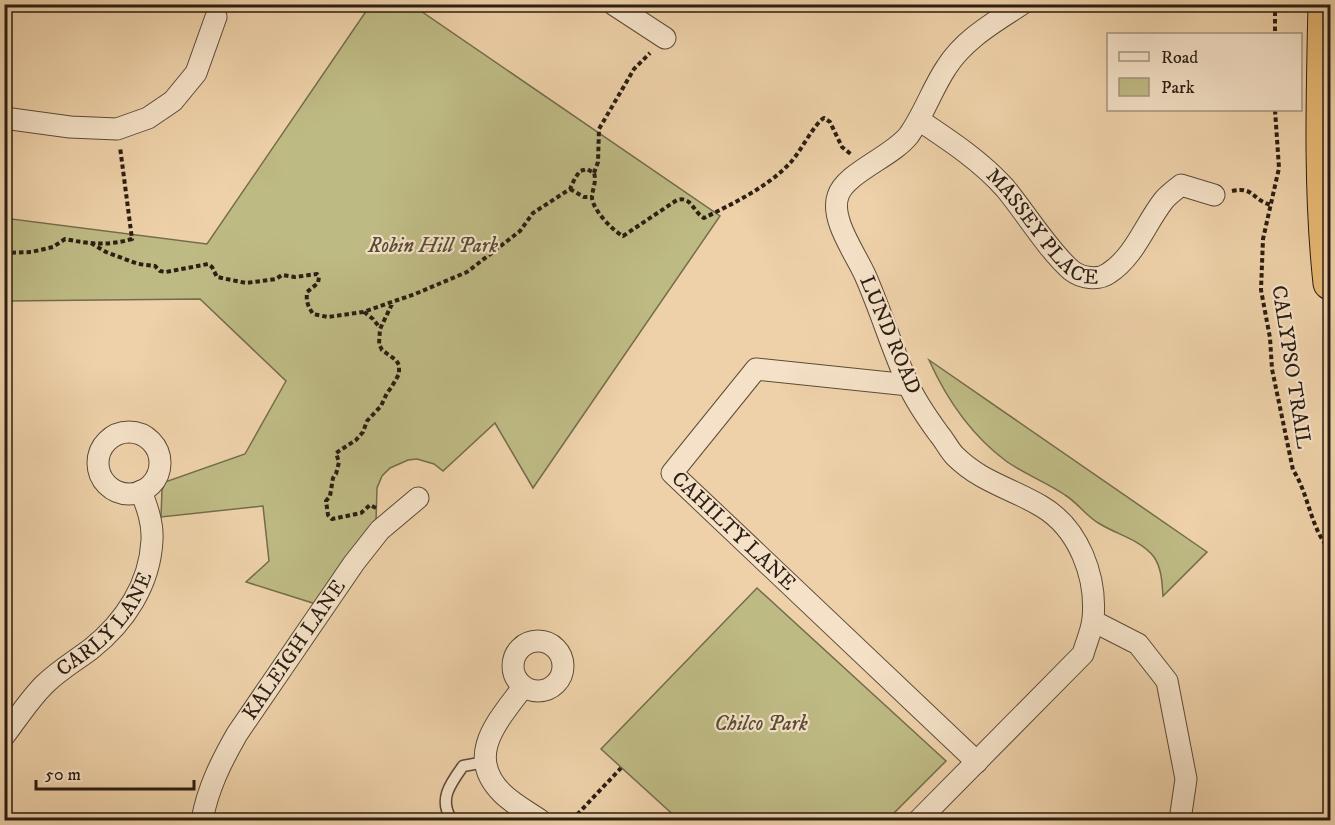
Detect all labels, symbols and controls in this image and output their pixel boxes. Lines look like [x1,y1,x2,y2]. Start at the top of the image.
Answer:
legend [1107,33,1302,111]
text: Road [1161,47,1198,69]
text: Park [1161,77,1195,99]
street label: MASSEY PLACE [980,163,1099,291]
park label: Robin Hill Park [367,233,498,259]
street label: LUND ROAD [853,272,927,398]
street label: CALYPSO TRAIL [1265,283,1317,451]
street label: CAHILTY LANE [666,466,801,596]
street label: CARLY LANE [51,568,158,682]
street label: KALEIGH LANE [237,575,352,725]
park label: Chilco Park [714,711,808,737]
scale bar [36,753,194,791]
text: 50 m [45,764,81,786]

